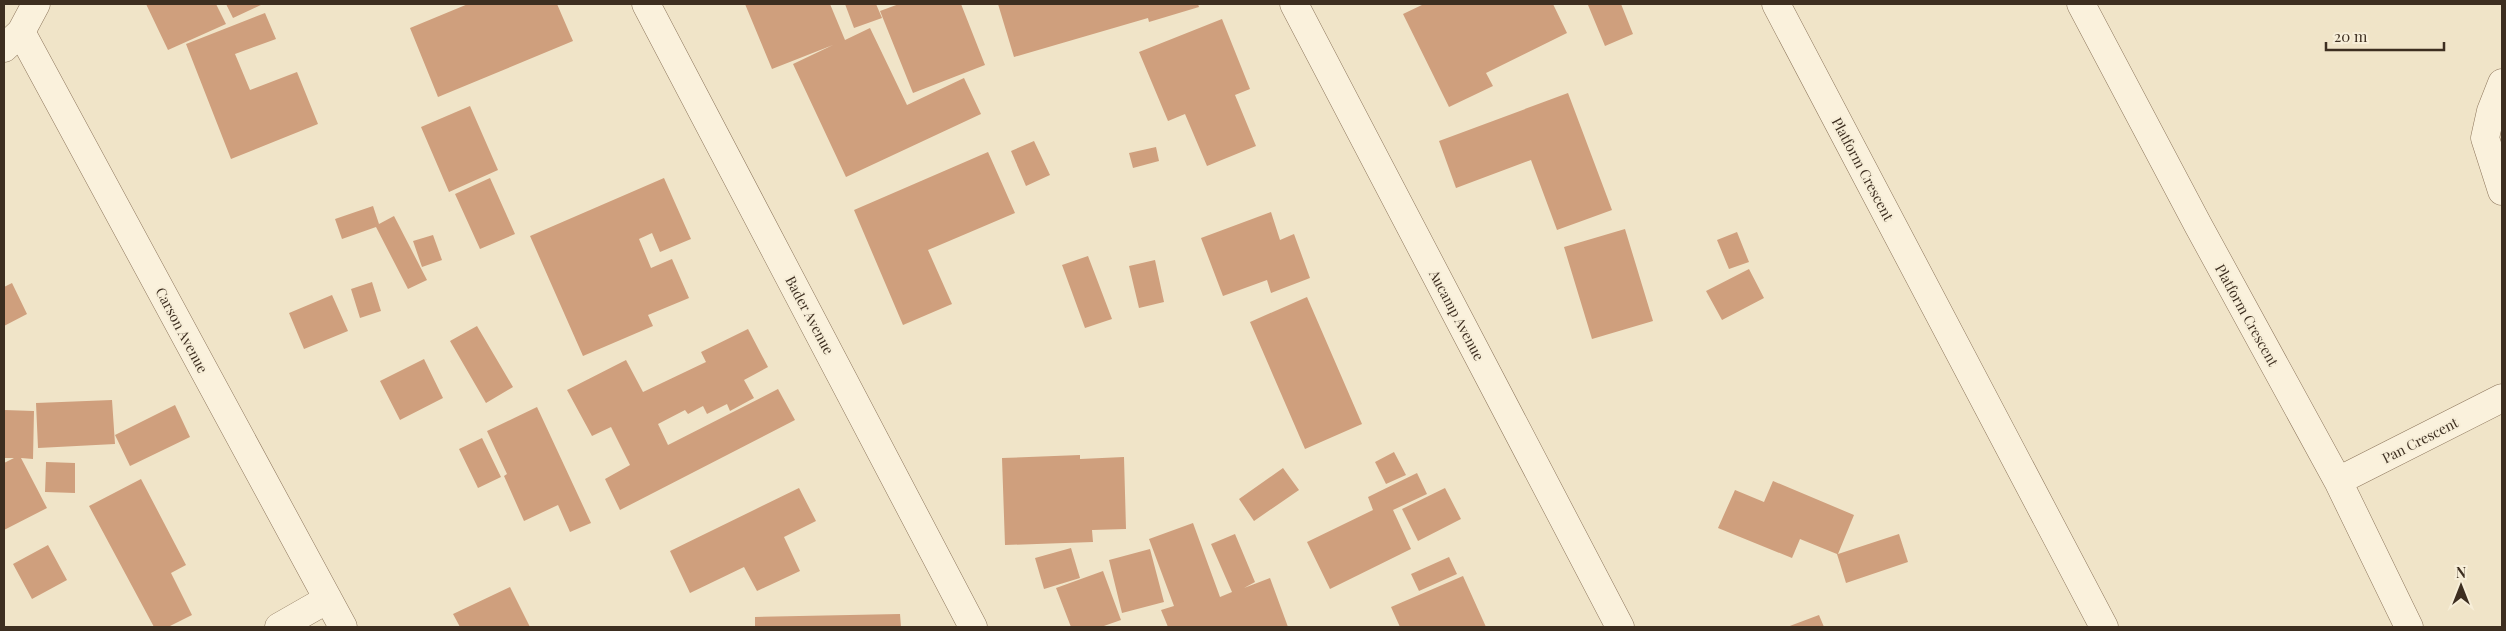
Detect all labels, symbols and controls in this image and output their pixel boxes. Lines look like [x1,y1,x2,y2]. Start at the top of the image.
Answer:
scale bar [2326,20,2444,52]
text: 20 m [2334,26,2368,46]
street label: Platform Crescent [1828,114,1899,225]
street label: Platform Crescent [2211,260,2284,371]
street label: Aucamp Avenue [1425,265,1489,364]
street label: Bader Avenue [781,273,839,357]
street label: Carson Avenue [151,284,213,376]
street label: Pan Crescent [2379,412,2462,467]
north arrow [2436,561,2486,611]
text: N [2456,563,2466,582]

